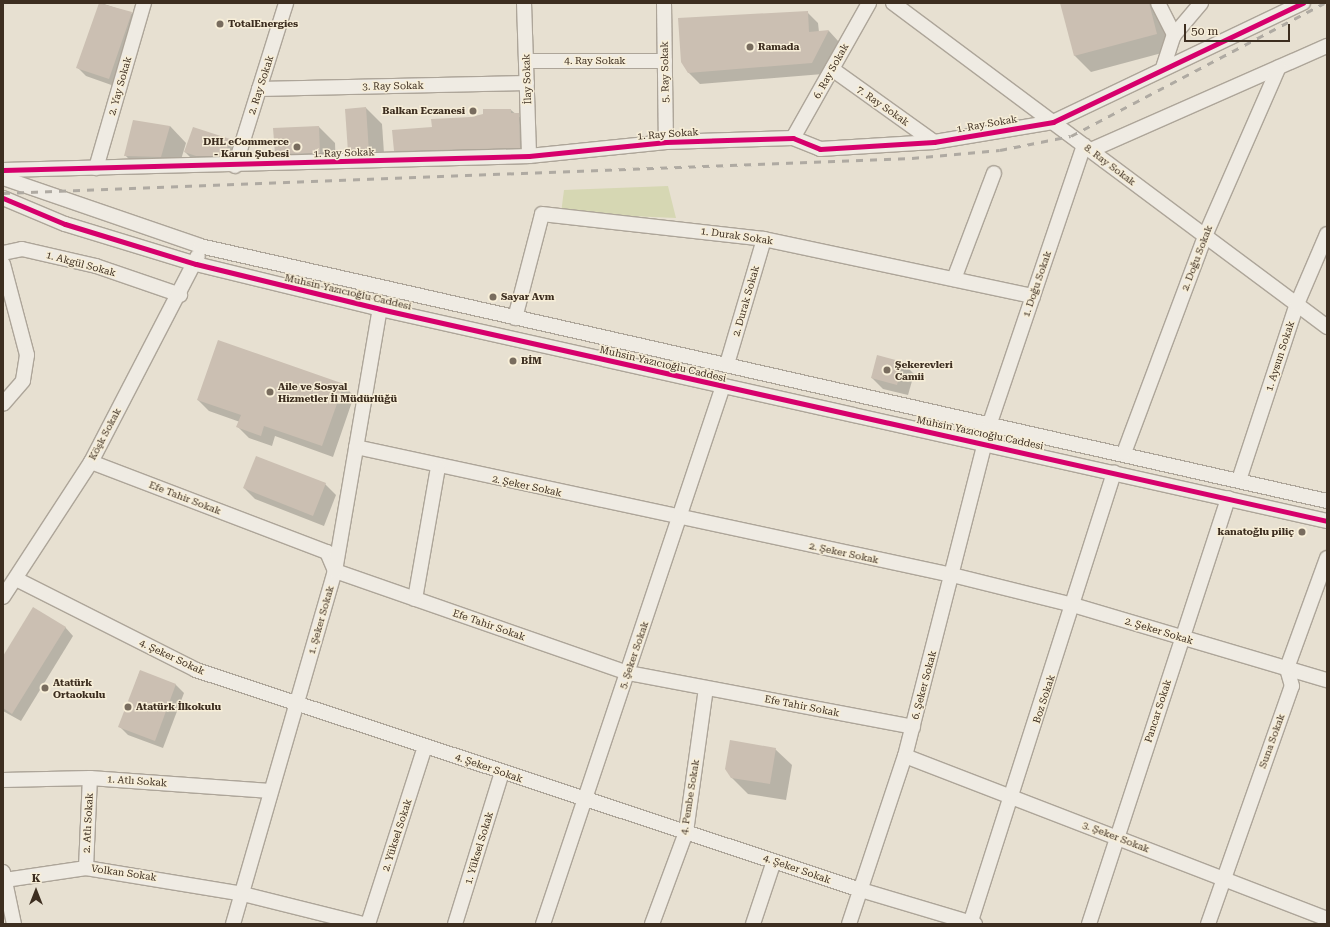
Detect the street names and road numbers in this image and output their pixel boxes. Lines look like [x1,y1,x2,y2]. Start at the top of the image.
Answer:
street label: 5. Ray Sokak [658,41,672,103]
street label: 6. Ray Sokak [811,41,851,101]
street label: İlay Sokak [520,53,534,105]
street label: 2. Ray Sokak [246,54,276,116]
street label: 2. Yay Sokak [106,55,134,117]
street label: 4. Ray Sokak [564,55,626,67]
street label: 3. Ray Sokak [362,79,424,93]
street label: 7. Ray Sokak [854,83,912,129]
street label: 1. Ray Sokak [956,113,1018,135]
street label: 1. Ray Sokak [637,126,699,142]
street label: 8. Ray Sokak [1082,142,1138,188]
street label: 1. Ray Sokak [313,146,375,160]
street label: 2. Doğu Sokak [1179,224,1215,292]
street label: 1. Durak Sokak [700,225,774,247]
street label: 1. Akgül Sokak [45,249,117,279]
street label: 1. Doğu Sokak [1020,249,1054,319]
street label: 2. Durak Sokak [730,264,762,338]
street label: Muhsin Yazıcıoğlu Caddesi [283,272,413,312]
street label: 1. Aysun Sokak [1263,319,1297,393]
street label: Muhsin Yazıcıoğlu Caddesi [598,344,728,384]
street label: Köşk Sokak [86,406,124,462]
street label: Muhsin Yazıcıoğlu Caddesi [915,414,1045,452]
street label: 2. Şeker Sokak [491,473,563,499]
street label: Efe Tahir Sokak [147,479,223,517]
street label: 2. Şeker Sokak [808,540,880,566]
street label: 1. Şeker Sokak [305,584,337,656]
street label: Efe Tahir Sokak [451,607,527,643]
street label: 2. Şeker Sokak [1123,615,1195,647]
street label: 5. Şeker Sokak [617,620,651,690]
street label: 4. Şeker Sokak [137,637,207,677]
street label: 6. Şeker Sokak [909,649,939,721]
street label: Boz Sokak [1031,673,1057,725]
street label: Pancar Sokak [1142,678,1174,744]
street label: Efe Tahir Sokak [763,693,841,719]
street label: Suna Sokak [1257,712,1287,770]
street label: 4. Şeker Sokak [454,751,524,785]
street label: 4. Pembe Sokak [678,758,702,836]
street label: 1. Atlı Sokak [106,773,168,789]
street label: 2. Atlı Sokak [80,793,96,853]
street label: 2. Yüksel Sokak [380,797,414,873]
street label: 1. Yüksel Sokak [462,810,496,886]
street label: 3. Şeker Sokak [1081,819,1151,855]
street label: 4. Şeker Sokak [762,852,832,886]
street label: Volkan Sokak [90,862,158,884]

